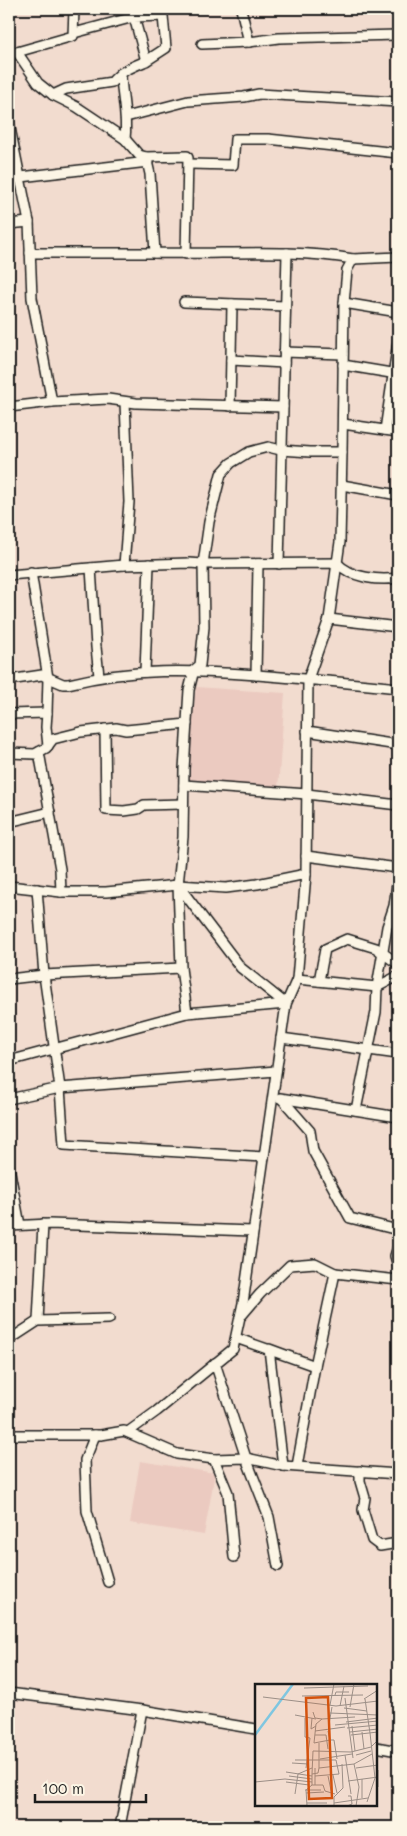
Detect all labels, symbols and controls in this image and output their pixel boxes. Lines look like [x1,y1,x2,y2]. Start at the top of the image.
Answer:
inset map [255,1684,377,1806]
scale bar [35,1771,146,1803]
text: 100 m [42,1778,84,1798]

